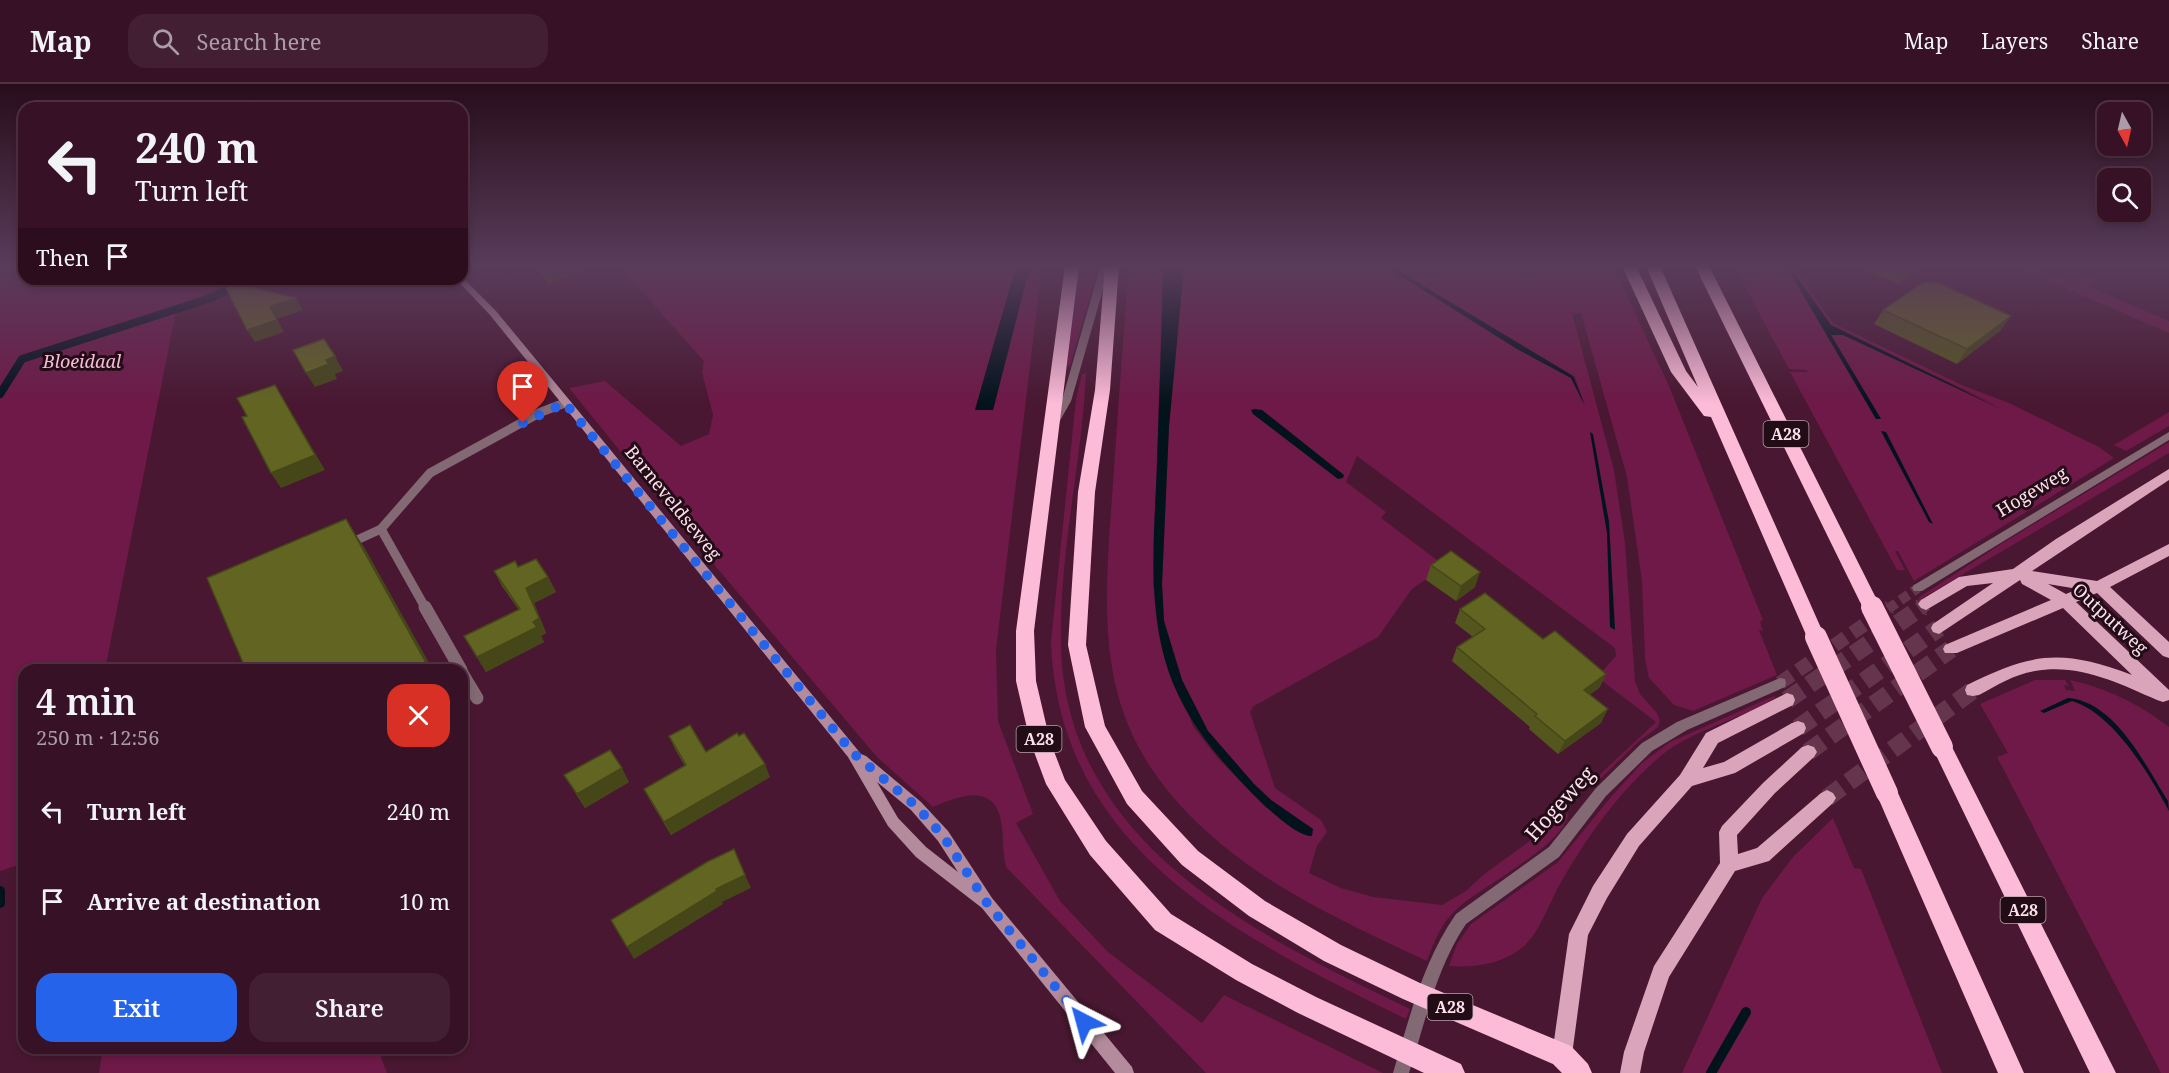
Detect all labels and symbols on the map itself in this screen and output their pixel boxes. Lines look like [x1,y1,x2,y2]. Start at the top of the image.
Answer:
north arrow [2097,102,2151,156]
park label: Bloeidaal [42,349,122,373]
pin [497,361,548,423]
road number: A28 [1764,421,1808,447]
street label: Barneveldseweg [620,440,728,565]
street label: Hogeweg [1992,460,2072,522]
street label: Outputweg [2068,577,2154,660]
road number: A28 [1016,726,1062,752]
street label: Hogeweg [1518,759,1601,847]
road number: A28 [2000,897,2046,923]
position arrow [1052,990,1116,1054]
road number: A28 [1428,994,1472,1020]

